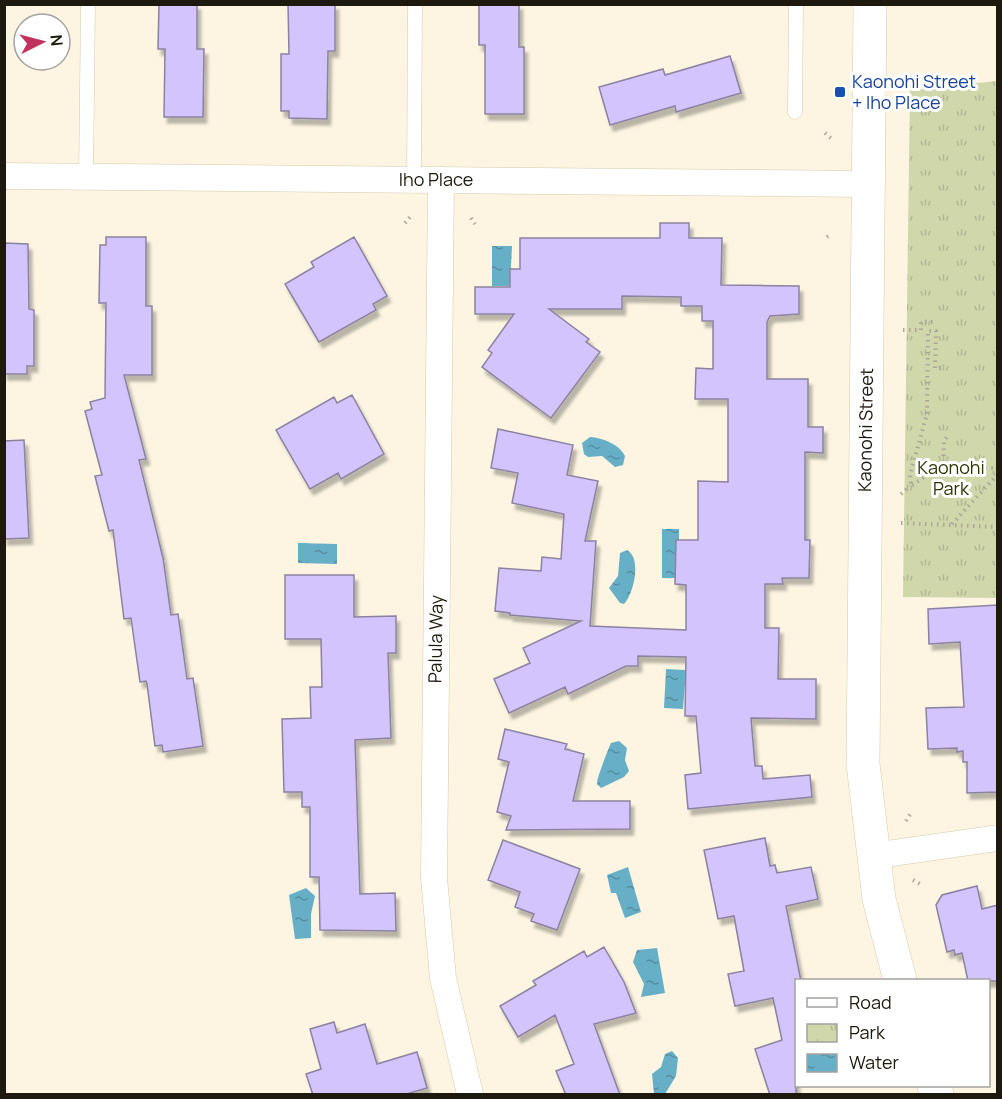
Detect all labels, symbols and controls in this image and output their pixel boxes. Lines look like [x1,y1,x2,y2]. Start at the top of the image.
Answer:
north arrow [12,12,72,72]
text: N [45,34,68,47]
place label: Kaonohi Street + Iho Place [852,69,976,114]
marker: Kaonohi Street + Iho Place [833,85,847,99]
street label: Iho Place [399,167,473,191]
street label: Kaonohi Street [852,368,878,492]
park label: Kaonohi Park [917,455,985,500]
street label: Palula Way [422,594,448,683]
legend [795,979,990,1087]
text: Road [849,990,892,1014]
text: Park [849,1020,886,1044]
text: Water [849,1050,899,1074]

